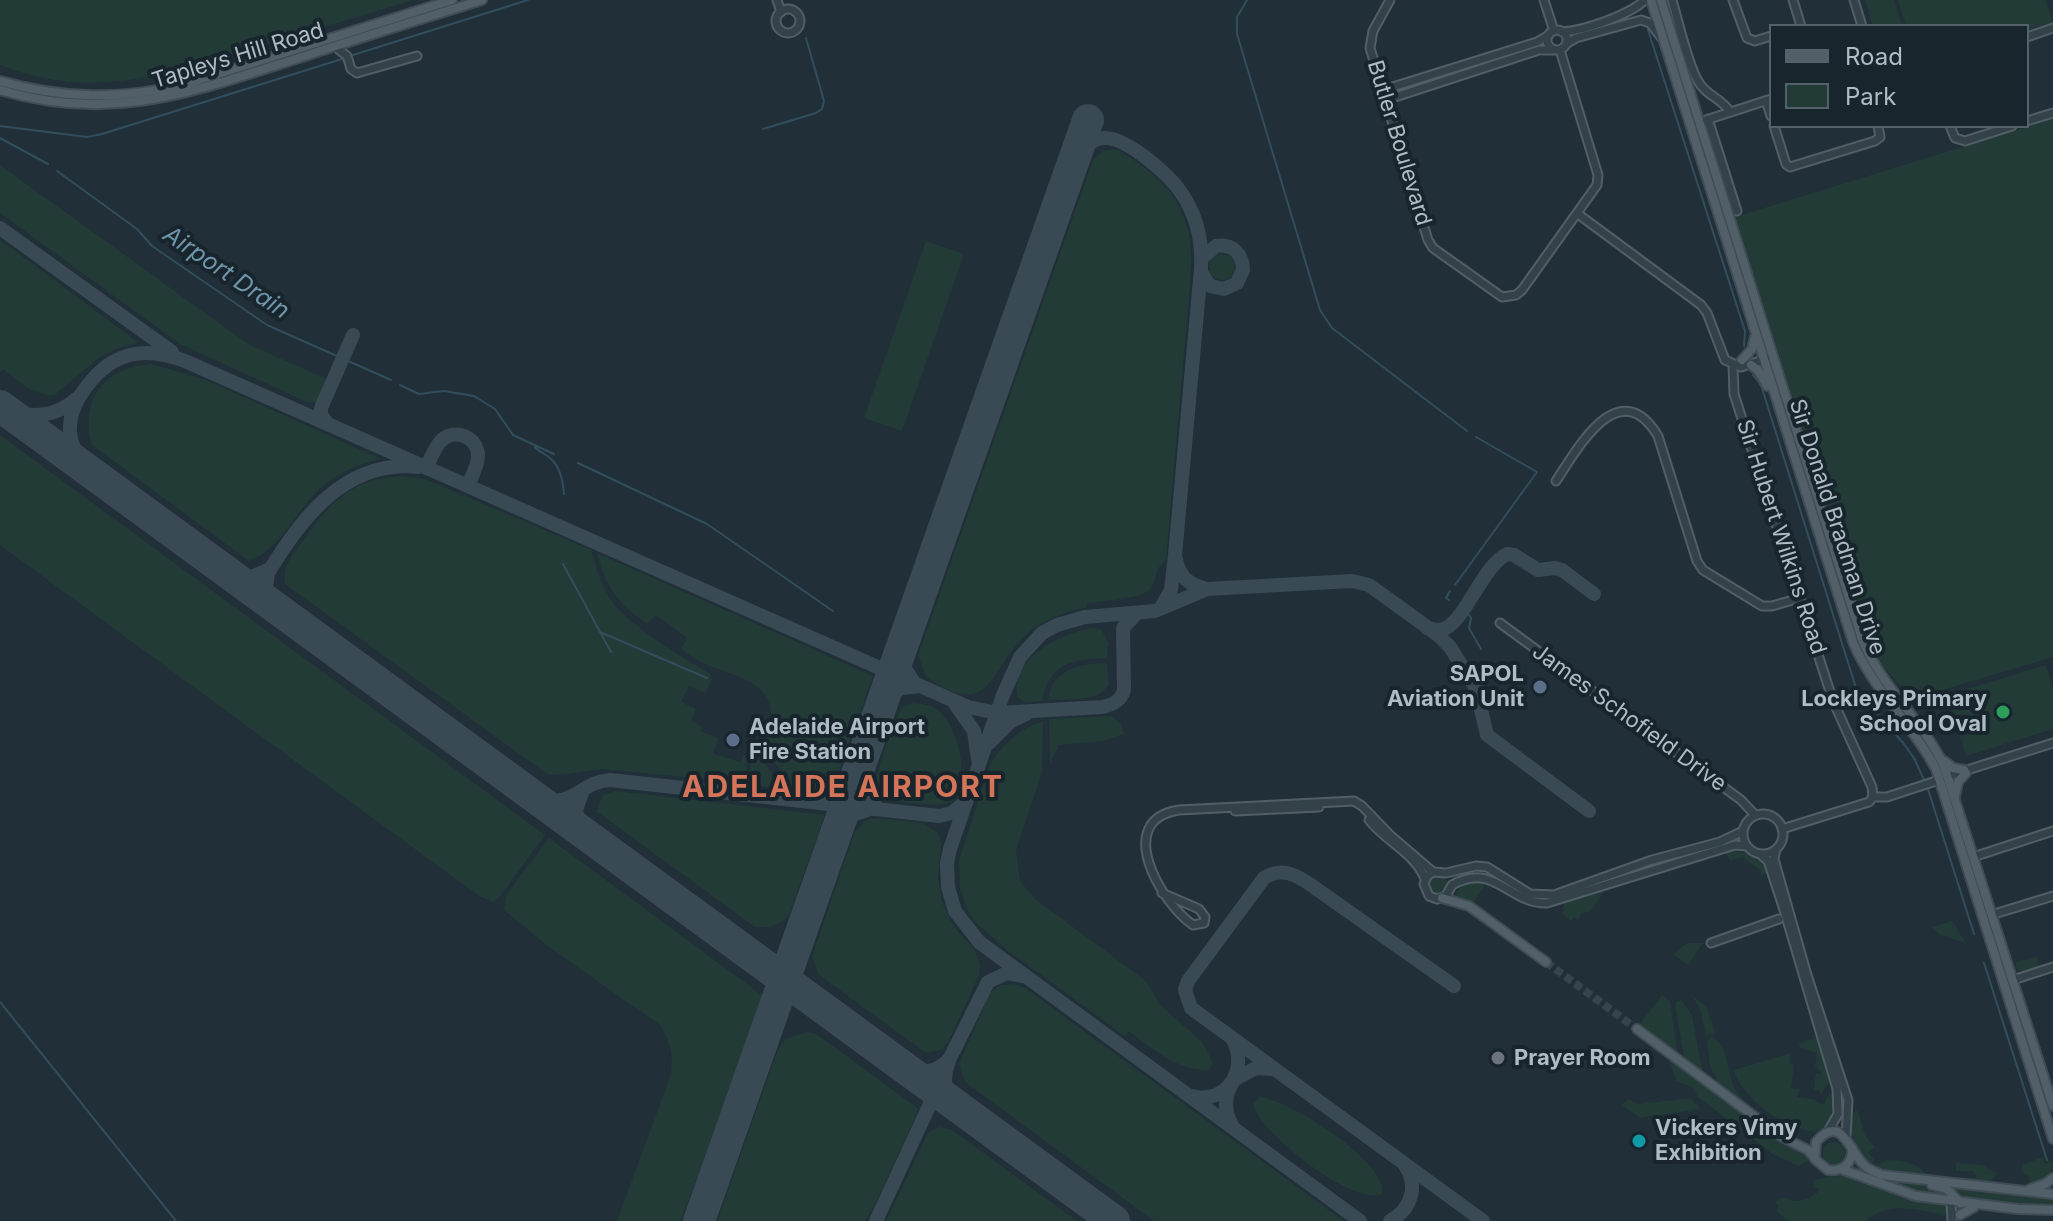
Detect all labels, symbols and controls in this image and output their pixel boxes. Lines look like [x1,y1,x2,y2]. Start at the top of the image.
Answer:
street label: Tapleys Hill Road [149,17,327,95]
legend [1769,24,2029,128]
text: Road [1845,42,1903,71]
street label: Butler Boulevard [1361,57,1437,229]
text: Park [1845,82,1896,111]
water label: Airport Drain [158,220,294,326]
street label: Sir Donald Bradman Drive [1783,396,1891,658]
street label: Sir Hubert Wilkins Road [1731,416,1831,658]
street label: James Schofield Drive [1527,639,1731,797]
place label: SAPOL Aviation Unit [1387,661,1524,712]
marker: SAPOL Aviation Unit [1531,678,1549,696]
place label: Lockleys Primary School Oval [1801,686,1987,738]
marker: Lockleys Primary School Oval [1994,703,2012,721]
place label: Adelaide Airport Fire Station [749,714,925,766]
marker: Adelaide Airport Fire Station [724,731,742,749]
district label: ADELAIDE AIRPORT [682,770,1004,806]
place label: Prayer Room [1514,1045,1651,1071]
marker: Prayer Room [1489,1049,1507,1067]
place label: Vickers Vimy Exhibition [1655,1115,1798,1166]
marker: Vickers Vimy Exhibition [1630,1132,1648,1150]

